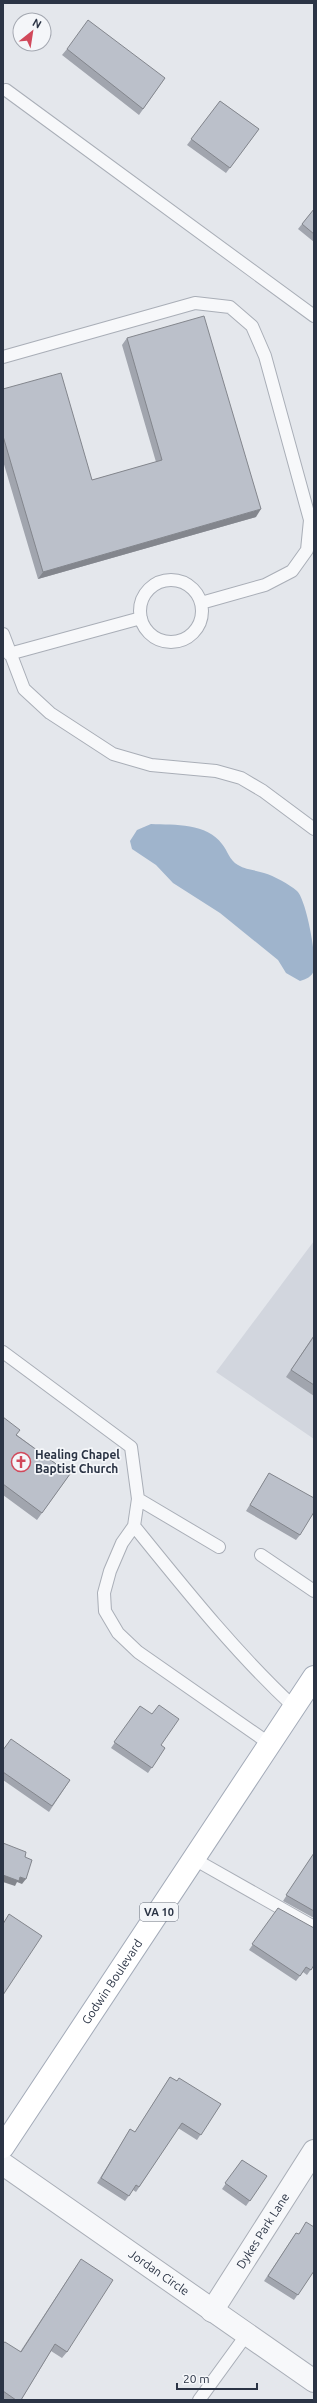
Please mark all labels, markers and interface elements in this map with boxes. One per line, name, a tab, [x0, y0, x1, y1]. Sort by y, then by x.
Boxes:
north arrow	[12, 12, 52, 52]
text: N	[30, 16, 44, 31]
place label: Healing Chapel Baptist Church	[35, 1448, 120, 1475]
church icon: Healing Chapel Baptist Church	[10, 1451, 32, 1473]
road number: VA 10	[140, 1903, 178, 1921]
street label: Godwin Boulevard	[79, 1937, 145, 2026]
street label: Dykes Park Lane	[234, 2190, 292, 2271]
street label: Jordan Circle	[126, 2247, 192, 2298]
scale bar	[177, 2365, 257, 2391]
text: 20 m	[183, 2372, 210, 2385]

